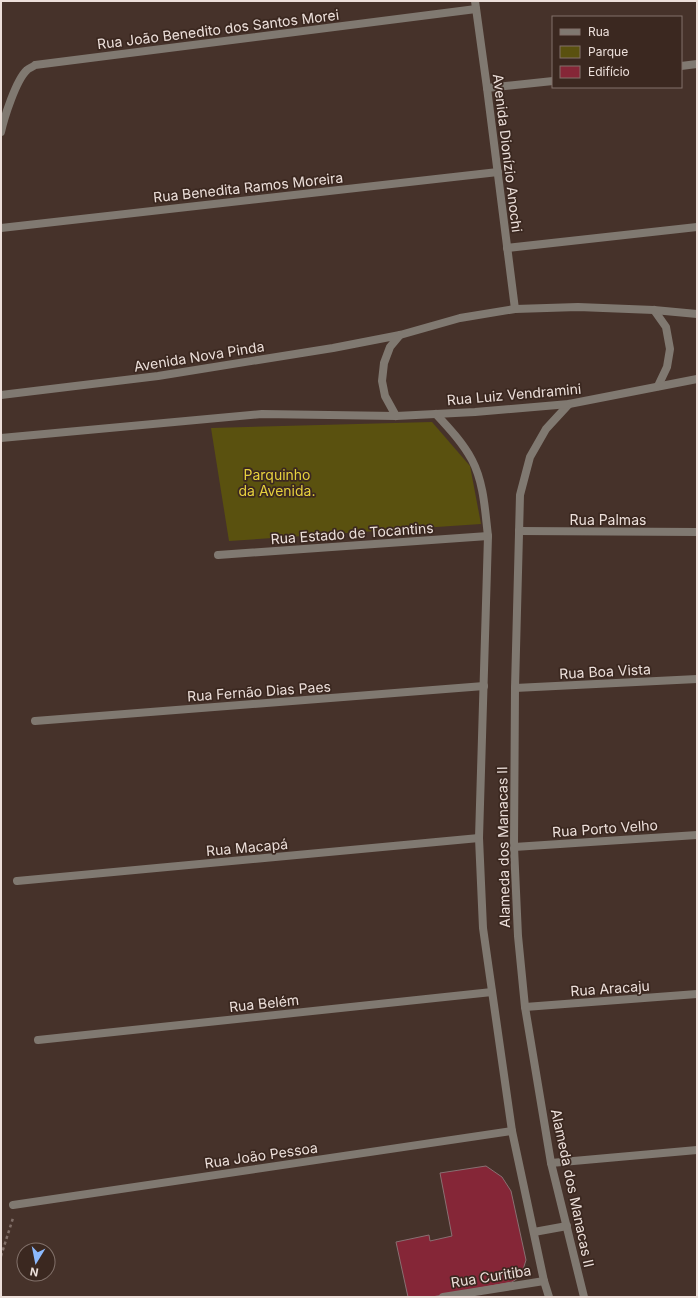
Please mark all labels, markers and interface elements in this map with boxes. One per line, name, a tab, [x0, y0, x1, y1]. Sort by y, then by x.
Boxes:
street label: Rua João Benedito dos Santos Morei	[96, 6, 340, 52]
legend	[552, 16, 682, 88]
text: Rua	[588, 24, 610, 39]
text: Parque	[588, 44, 628, 59]
text: Edifício	[588, 64, 630, 79]
street label: Avenida Dionízio Anochi	[490, 73, 526, 233]
street label: Rua Benedita Ramos Moreira	[152, 169, 344, 205]
street label: Avenida Nova Pinda	[133, 337, 265, 375]
street label: Rua Luiz Vendramini	[446, 380, 582, 408]
park label: Parquinho da Avenida.	[239, 466, 315, 499]
street label: Rua Palmas	[570, 511, 646, 528]
street label: Rua Estado de Tocantins	[270, 519, 434, 547]
street label: Rua Boa Vista	[559, 660, 651, 682]
street label: Rua Fernão Dias Paes	[187, 677, 331, 705]
street label: Alameda dos Manacas II	[493, 766, 513, 928]
street label: Rua Porto Velho	[552, 816, 658, 840]
street label: Rua Macapá	[205, 835, 289, 859]
street label: Rua Aracaju	[570, 977, 650, 999]
street label: Rua Belém	[228, 991, 300, 1015]
street label: Alameda dos Manacas II	[548, 1107, 598, 1269]
street label: Rua João Pessoa	[203, 1139, 319, 1171]
north arrow	[16, 1242, 56, 1282]
street label: Rua Curitiba	[450, 1261, 532, 1291]
text: N	[29, 1264, 40, 1279]

